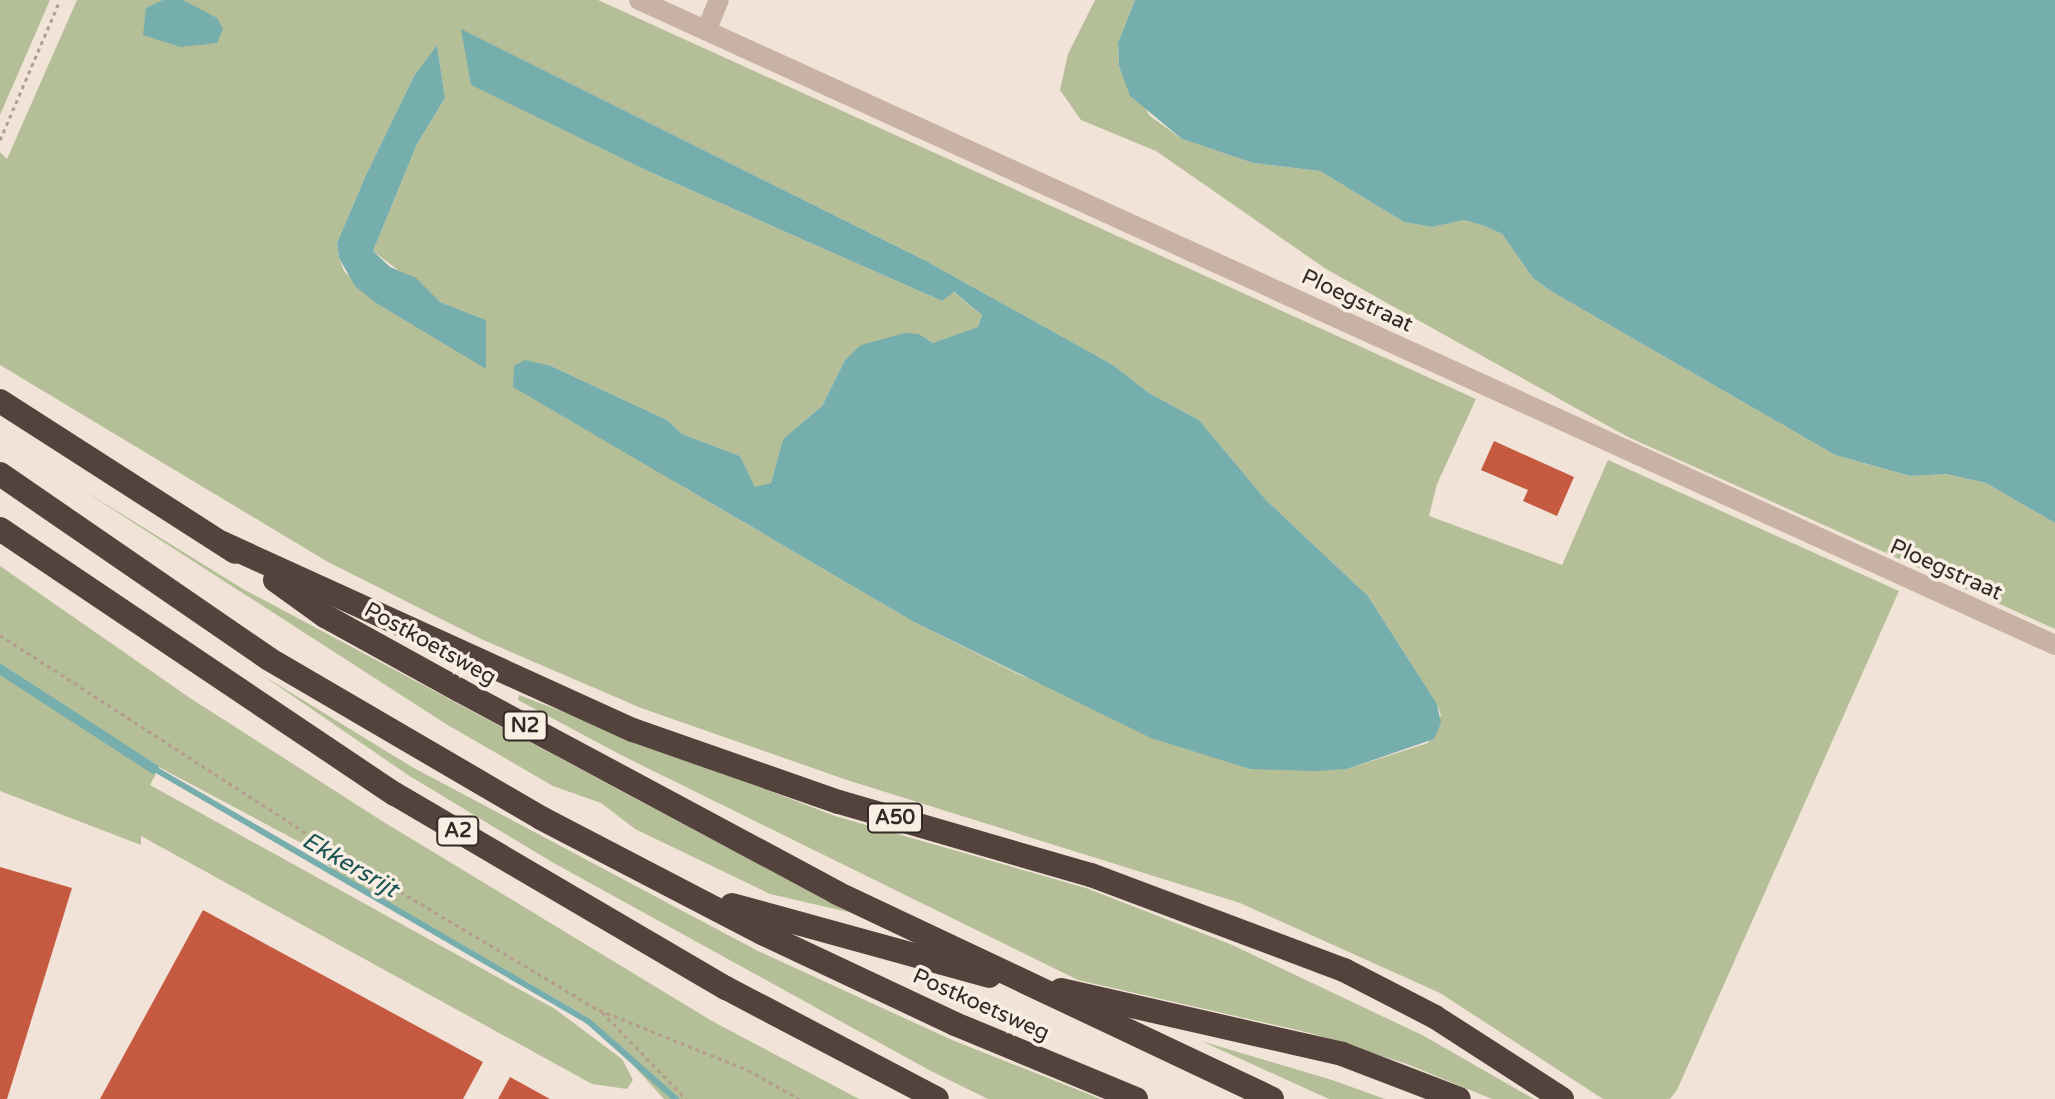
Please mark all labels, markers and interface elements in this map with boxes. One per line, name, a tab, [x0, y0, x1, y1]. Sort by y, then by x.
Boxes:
street label: Ploegstraat	[1297, 264, 1417, 338]
street label: Ploegstraat	[1886, 534, 2006, 606]
street label: Postkoetsweg	[359, 597, 501, 691]
road number: N2	[501, 710, 549, 742]
road number: A50	[865, 802, 925, 834]
road number: A2	[436, 815, 480, 847]
water label: Ekkersrijt	[297, 826, 403, 904]
street label: Postkoetsweg	[909, 963, 1053, 1047]

